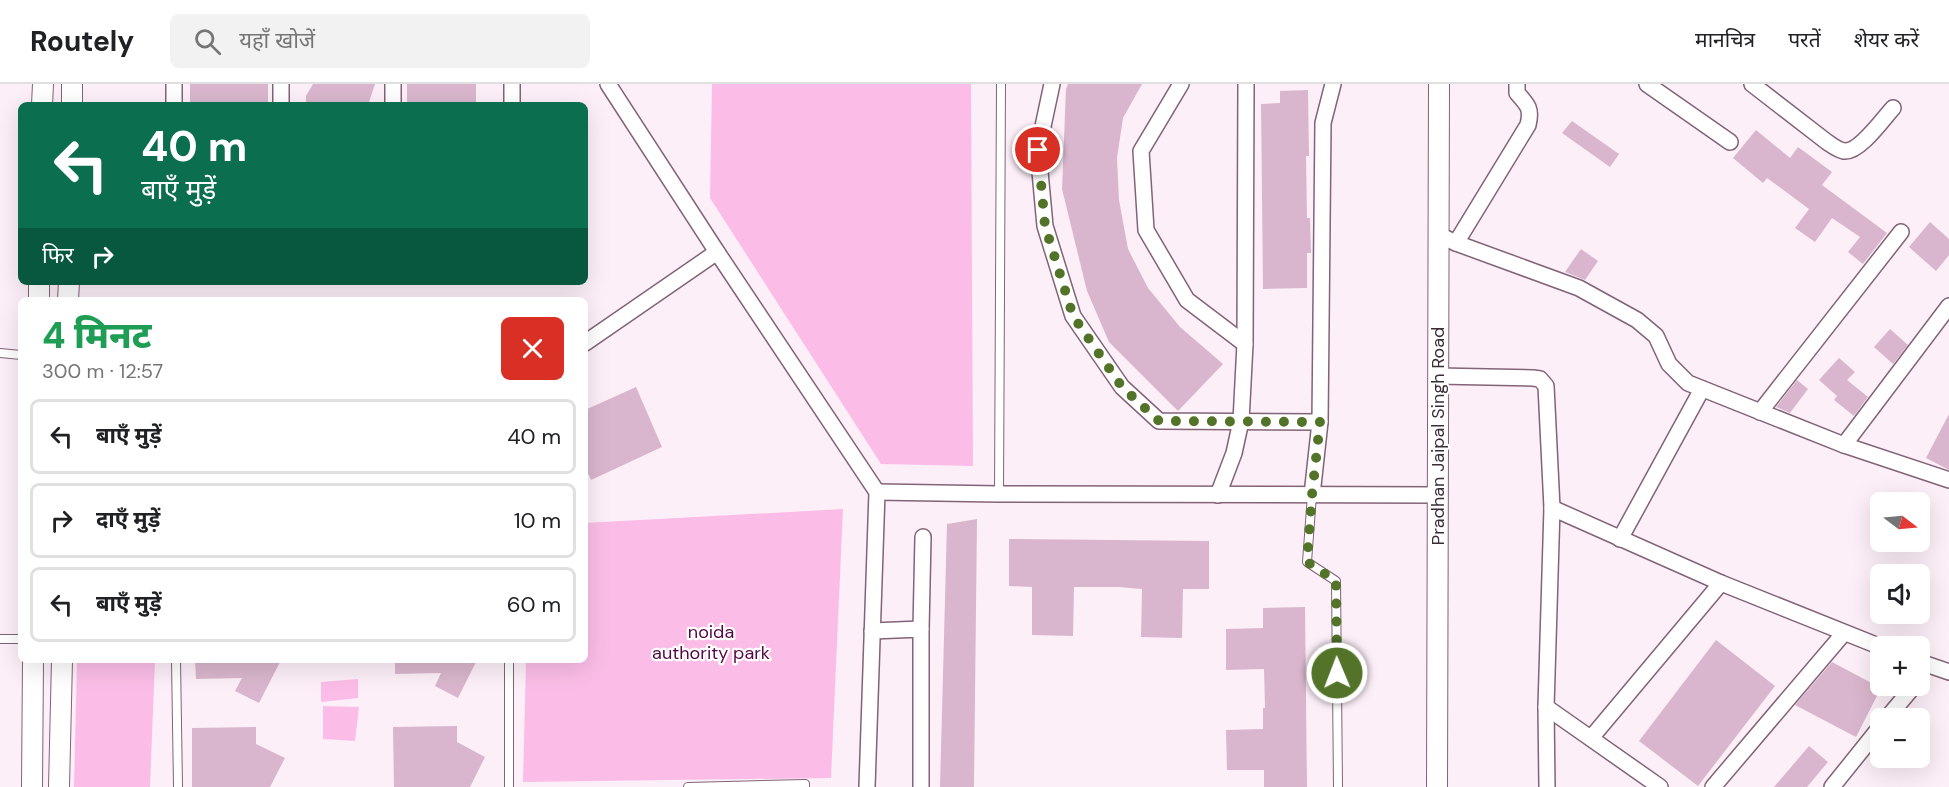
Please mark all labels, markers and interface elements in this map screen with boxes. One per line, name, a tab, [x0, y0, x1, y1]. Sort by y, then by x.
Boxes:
search box	[170, 14, 590, 68]
text: Routely	[30, 23, 134, 60]
icon: search	[191, 25, 224, 58]
text: यहाँ खोजें	[239, 26, 315, 55]
text: मानचित्र	[1695, 26, 1755, 54]
text: परतें	[1788, 26, 1821, 54]
text: शेयर करें	[1854, 26, 1919, 54]
text: 40 m	[141, 119, 247, 174]
pin	[1012, 124, 1063, 175]
icon: left	[42, 126, 120, 204]
icon: arrive	[1021, 133, 1054, 166]
text: बाएँ मुड़ें	[141, 172, 216, 207]
icon: right	[86, 240, 119, 273]
text: फिर	[42, 241, 74, 270]
text: 4 मिनट	[42, 312, 151, 359]
button: close	[501, 317, 564, 380]
street label: Pradhan Jaipal Singh Road	[1426, 327, 1450, 545]
text: 300 m · 12:57	[42, 358, 163, 384]
icon: left	[45, 420, 78, 453]
text: बाएँ मुड़ें	[96, 421, 162, 450]
text: 40 m	[507, 422, 561, 451]
north arrow	[1870, 492, 1930, 552]
map controls	[1870, 492, 1930, 768]
icon: right	[45, 504, 78, 537]
text: दाएँ मुड़ें	[96, 505, 160, 534]
text: 10 m	[514, 506, 561, 535]
button: sound	[1870, 564, 1930, 624]
icon: left	[45, 588, 78, 621]
text: बाएँ मुड़ें	[96, 589, 162, 618]
text: 60 m	[507, 590, 561, 619]
park label: noida authority park	[652, 620, 770, 665]
button: +	[1870, 636, 1930, 696]
position arrow	[1305, 641, 1369, 705]
button: −	[1870, 708, 1930, 768]

